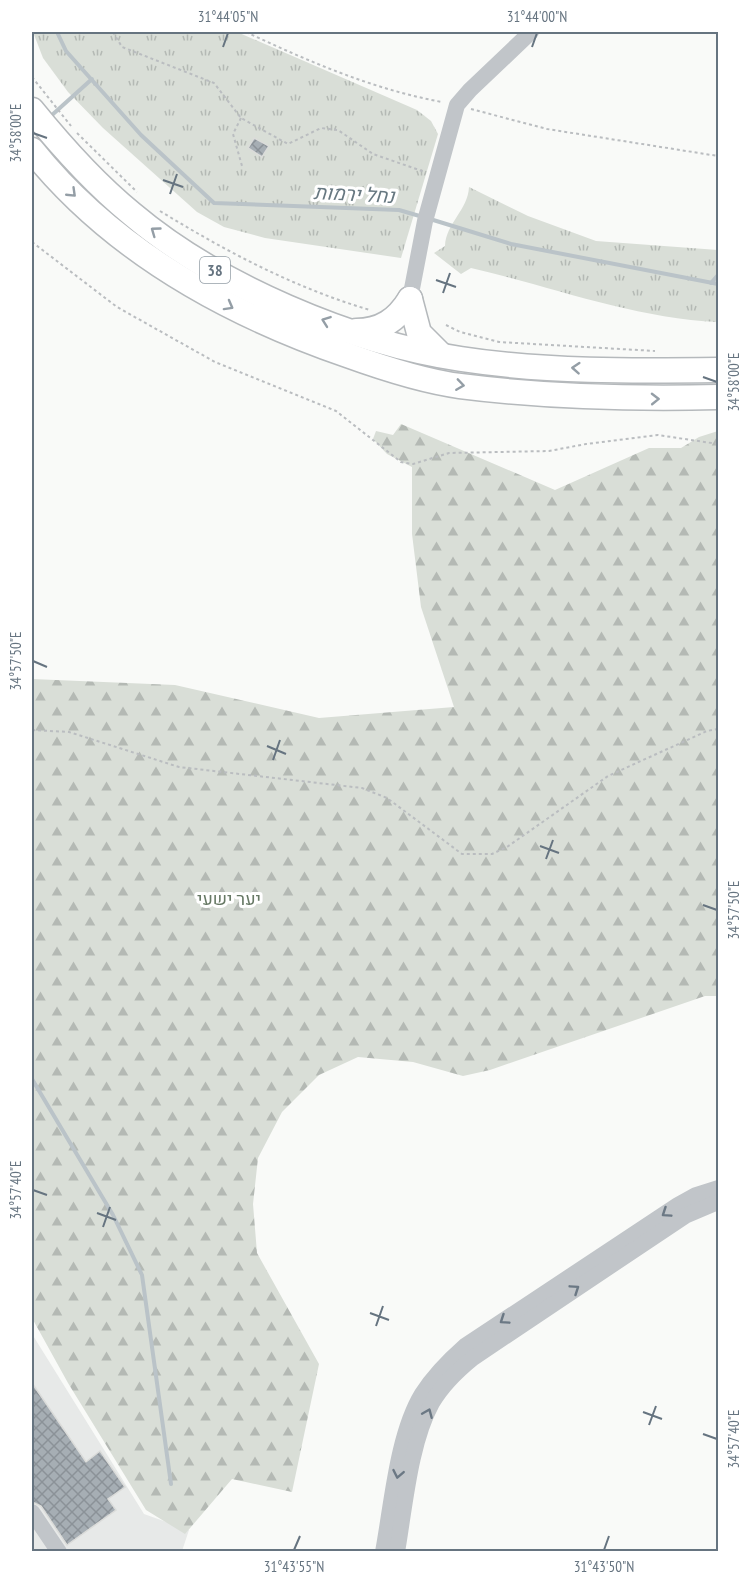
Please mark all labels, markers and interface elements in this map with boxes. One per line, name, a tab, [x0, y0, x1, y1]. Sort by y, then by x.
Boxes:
text: 31°44'05"N	[198, 7, 258, 26]
text: 31°44'00"N	[507, 7, 567, 26]
text: 34°58'00"E	[6, 103, 25, 163]
water label: נחל ירמות	[313, 179, 397, 209]
one-way arrow	[64, 185, 75, 196]
one-way arrow	[150, 227, 161, 238]
road number: 38	[200, 257, 230, 283]
one-way arrow	[223, 299, 233, 310]
one-way arrow	[322, 316, 332, 329]
text: 34°58'00"E	[724, 352, 743, 412]
one-way arrow	[572, 362, 581, 375]
one-way arrow	[456, 379, 465, 391]
one-way arrow	[650, 393, 659, 405]
text: 34°57'50"E	[6, 631, 25, 691]
text: 34°57'50"E	[724, 880, 743, 940]
park label: יער ישעי	[197, 887, 261, 910]
text: 34°57'40"E	[6, 1160, 25, 1220]
one-way arrow	[662, 1205, 672, 1217]
one-way arrow	[569, 1285, 579, 1297]
one-way arrow	[499, 1313, 510, 1324]
one-way arrow	[421, 1408, 433, 1419]
text: 34°57'40"E	[724, 1409, 743, 1469]
one-way arrow	[392, 1469, 405, 1479]
text: 31°43'55"N	[264, 1557, 324, 1576]
text: 31°43'50"N	[574, 1557, 634, 1576]

